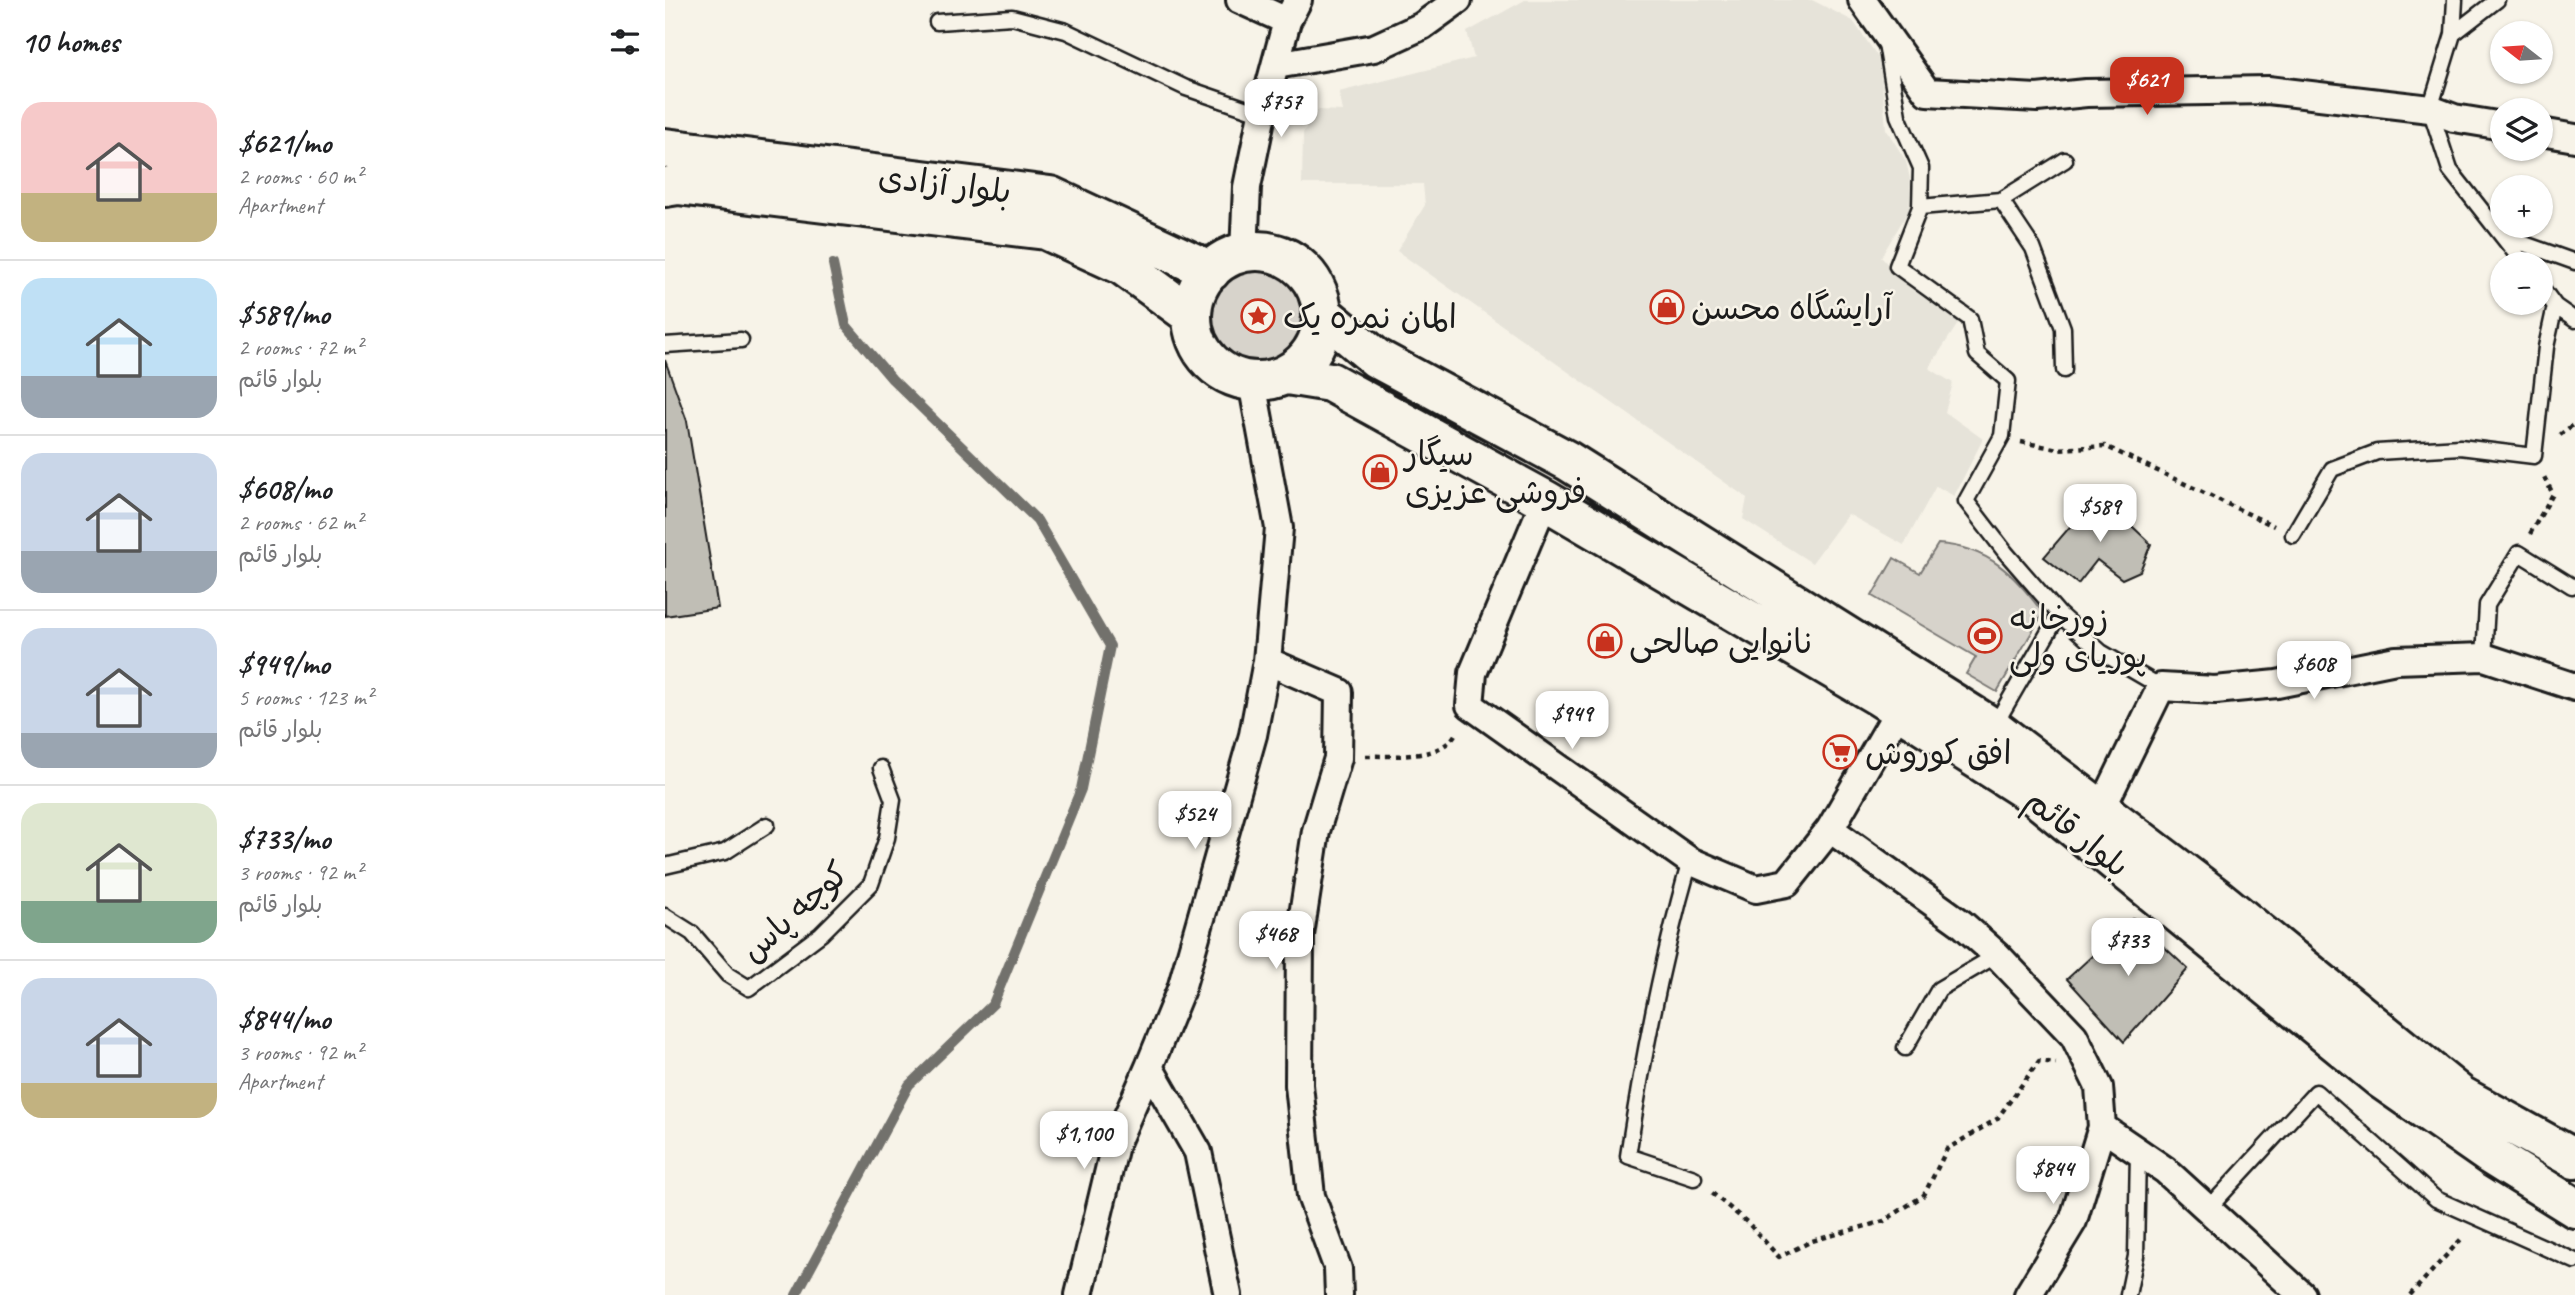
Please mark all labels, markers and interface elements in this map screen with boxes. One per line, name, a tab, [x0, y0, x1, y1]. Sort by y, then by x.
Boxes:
north arrow	[2490, 21, 2553, 84]
map controls	[2490, 21, 2553, 315]
text: 10 homes	[21, 23, 119, 61]
icon: filters	[606, 23, 644, 61]
pin: $621	[2106, 58, 2188, 117]
text: $621	[2126, 65, 2168, 94]
pin: $757	[1240, 80, 1322, 139]
text: $757	[1261, 87, 1301, 116]
button: layers	[2490, 98, 2553, 161]
text: $621/mo	[238, 124, 331, 162]
icon: home	[77, 130, 161, 214]
street label: بلوار آزادی	[876, 155, 1014, 213]
text: 2 rooms · 60 m²	[238, 162, 362, 191]
button: +	[2490, 175, 2553, 238]
text: Apartment	[238, 191, 323, 220]
button: −	[2490, 252, 2553, 315]
place label: آرایشگاه محسن	[1691, 287, 1894, 329]
shop icon: آرایشگاه محسن	[1648, 288, 1686, 326]
text: $589/mo	[238, 295, 330, 333]
place label: المان نمره یک	[1283, 296, 1457, 338]
place icon: المان نمره یک	[1239, 297, 1277, 335]
icon: home	[77, 306, 161, 390]
text: 2 rooms · 72 m²	[238, 333, 362, 362]
text: بلوار قائم	[238, 365, 322, 394]
place label: سیگار فروشی عزیزی	[1402, 433, 1586, 513]
shop icon: سیگار فروشی عزیزی	[1361, 453, 1399, 491]
text: $608/mo	[238, 470, 331, 508]
icon: home	[77, 481, 161, 565]
pin: $589	[2059, 484, 2141, 544]
text: $589	[2080, 492, 2120, 521]
text: 2 rooms · 62 m²	[238, 508, 362, 537]
text: بلوار قائم	[238, 540, 322, 569]
place label: زورخانه پوریای ولی	[2009, 597, 2147, 677]
sports icon: زورخانه پوریای ولی	[1966, 617, 2004, 655]
place label: نانوایی صالحی	[1629, 621, 1814, 663]
shop icon: نانوایی صالحی	[1586, 622, 1624, 660]
pin: $608	[2273, 642, 2355, 701]
text: $949/mo	[238, 645, 330, 683]
text: $608	[2293, 649, 2335, 678]
icon: home	[77, 656, 161, 740]
text: 5 rooms · 123 m²	[238, 683, 373, 712]
pin: $949	[1531, 692, 1613, 751]
text: $949	[1552, 699, 1592, 728]
text: بلوار قائم	[238, 715, 322, 744]
place label: افق کوروش	[1865, 732, 2012, 774]
supermarket icon: افق کوروش	[1821, 733, 1859, 771]
street label: بلوار قائم	[2014, 779, 2138, 890]
pin: $524	[1154, 792, 1236, 851]
text: $524	[1174, 799, 1216, 828]
text: $733/mo	[238, 820, 330, 858]
icon: home	[77, 831, 161, 915]
street label: کوچه پاس	[732, 852, 857, 971]
text: 3 rooms · 92 m²	[238, 858, 362, 887]
text: بلوار قائم	[238, 890, 322, 919]
pin: $468	[1235, 912, 1317, 971]
pin: $733	[2087, 918, 2169, 978]
text: $468	[1255, 919, 1297, 948]
text: $733	[2107, 926, 2149, 955]
text: $844/mo	[238, 1000, 330, 1038]
icon: home	[77, 1006, 161, 1090]
text: 3 rooms · 92 m²	[238, 1038, 362, 1067]
text: Apartment	[238, 1067, 323, 1096]
pin: $1,100	[1027, 1112, 1141, 1171]
text: $1,100	[1056, 1119, 1112, 1148]
pin: $844	[2012, 1146, 2094, 1206]
text: $844	[2032, 1154, 2074, 1183]

